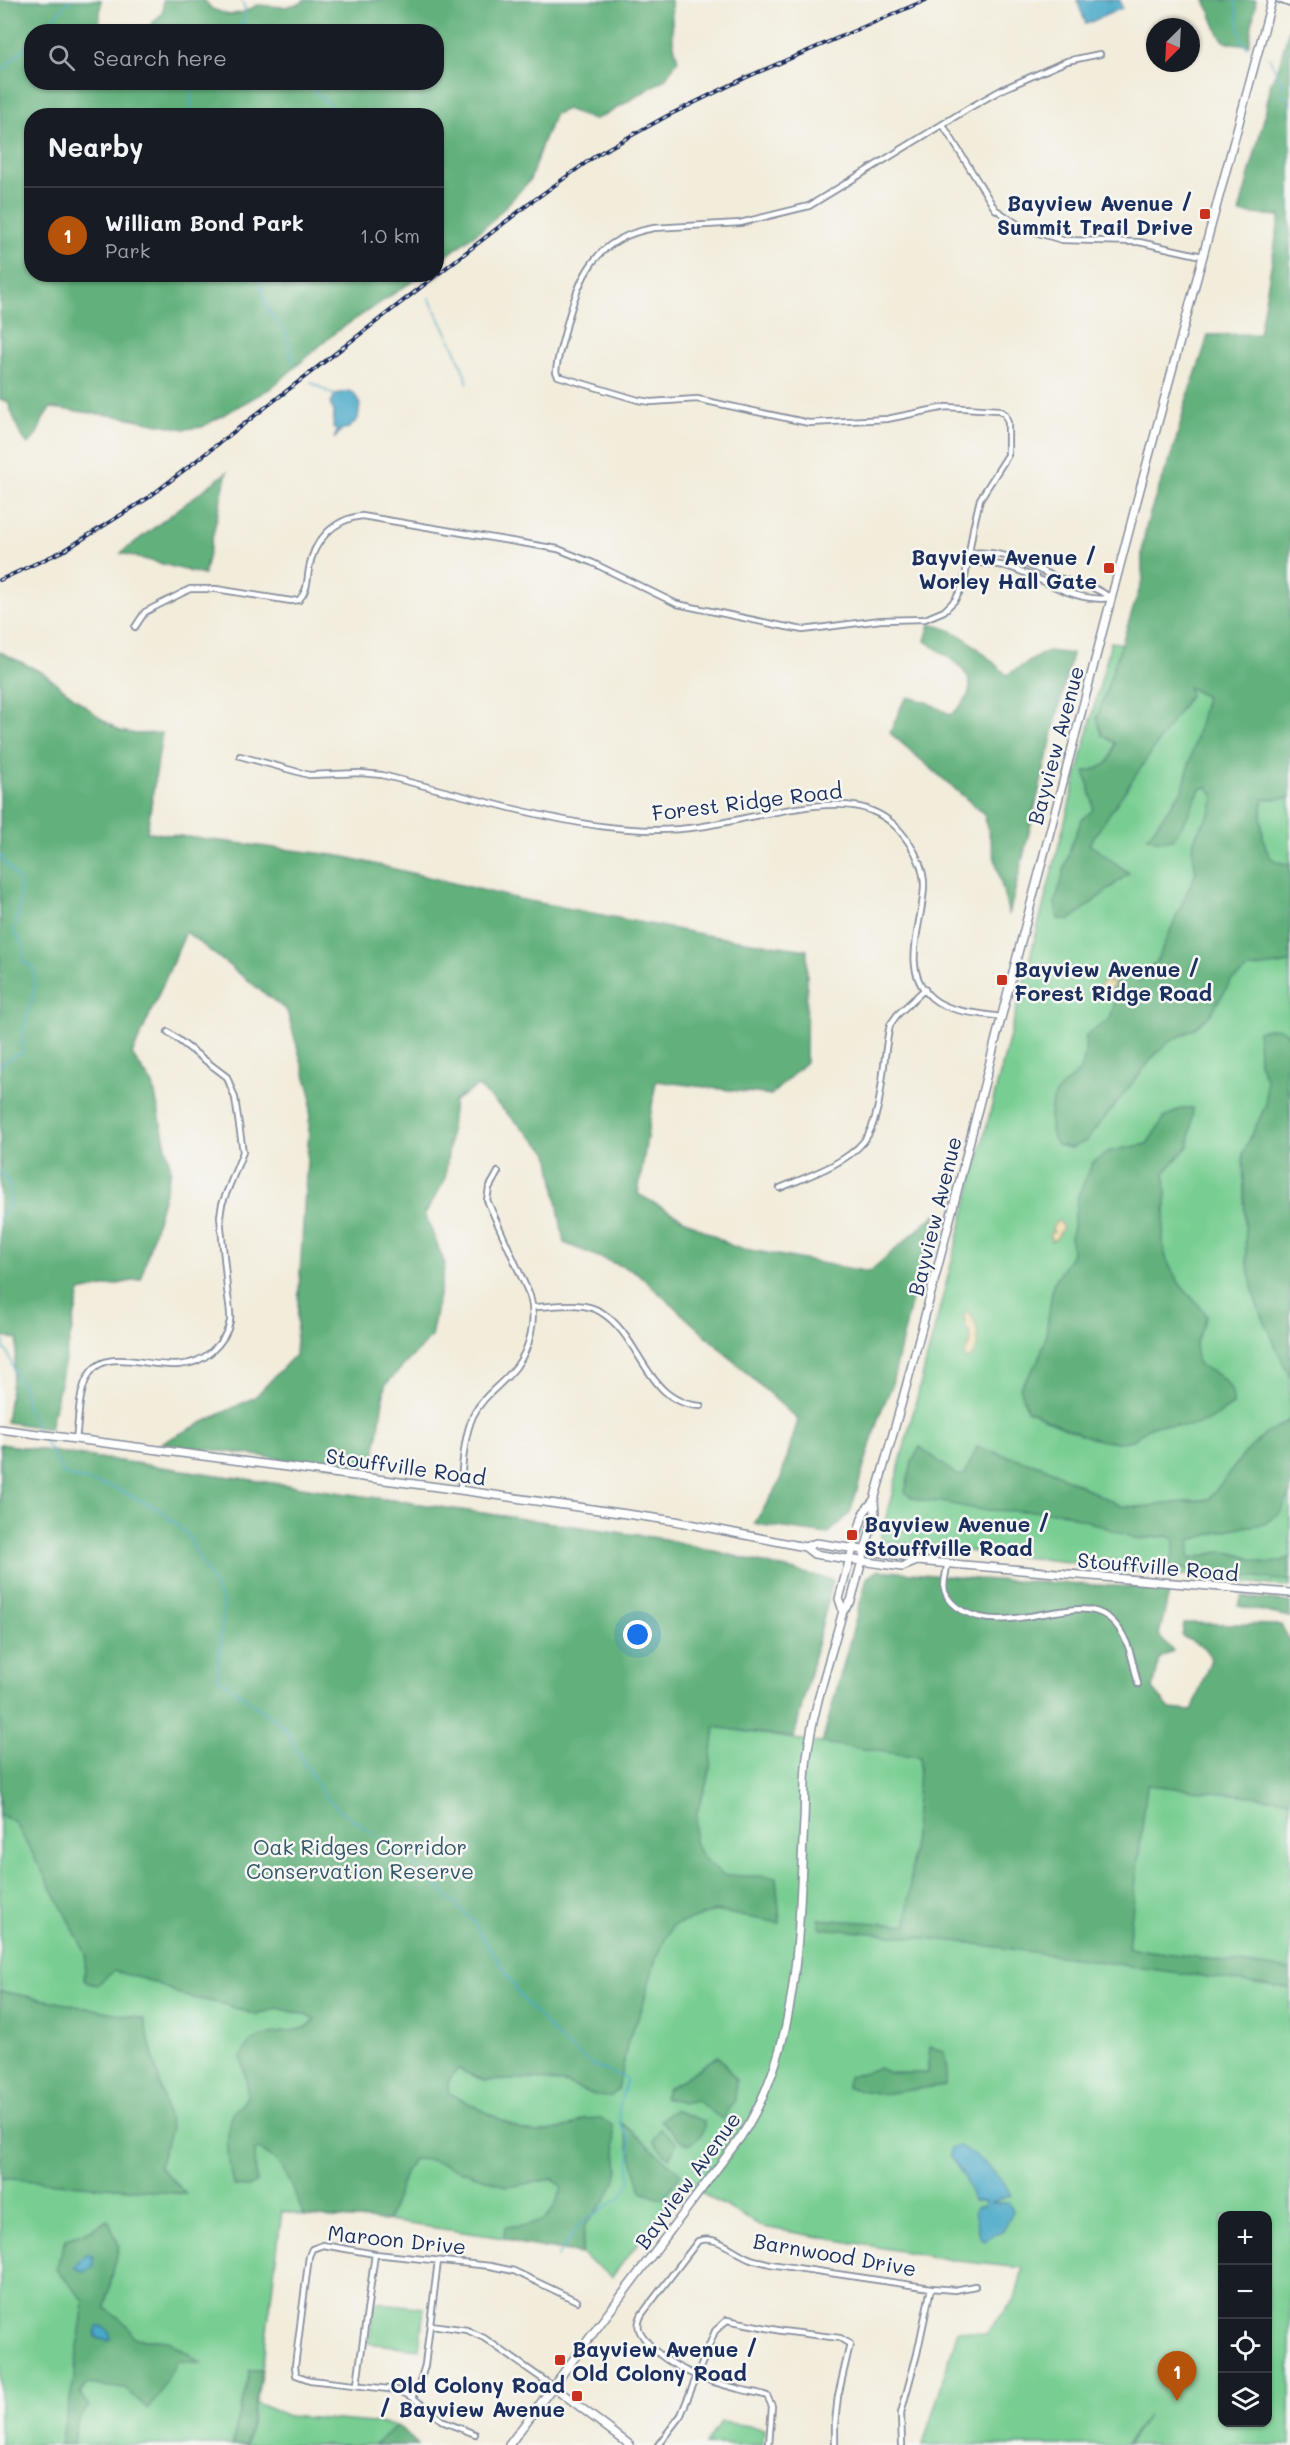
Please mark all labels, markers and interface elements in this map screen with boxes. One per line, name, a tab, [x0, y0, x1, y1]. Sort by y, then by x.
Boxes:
north arrow	[1146, 18, 1200, 72]
search box	[24, 24, 444, 90]
icon: search	[45, 41, 78, 74]
text: Search here	[93, 43, 227, 72]
text: Nearby	[48, 130, 143, 164]
place label: Bayview Avenue / Summit Trail Drive	[997, 189, 1193, 240]
marker: Bayview Avenue / Summit Trail Drive	[1198, 207, 1212, 221]
text: William Bond Park	[105, 208, 304, 237]
text: 1	[63, 222, 72, 248]
text: 1.0 km	[360, 222, 420, 248]
text: Park	[105, 237, 150, 263]
place label: Bayview Avenue / Worley Hall Gate	[911, 543, 1097, 595]
marker: Bayview Avenue / Worley Hall Gate	[1102, 561, 1116, 575]
street label: Bayview Avenue	[1021, 663, 1089, 827]
street label: Forest Ridge Road	[650, 776, 844, 826]
place label: Bayview Avenue / Forest Ridge Road	[1014, 955, 1212, 1006]
marker: Bayview Avenue / Forest Ridge Road	[995, 973, 1009, 987]
street label: Bayview Avenue	[901, 1134, 967, 1298]
street label: Stouffville Road	[324, 1441, 488, 1491]
place label: Bayview Avenue / Stouffville Road	[864, 1510, 1050, 1561]
marker: Bayview Avenue / Stouffville Road	[845, 1528, 859, 1542]
street label: Stouffville Road	[1076, 1546, 1240, 1586]
your location	[623, 1620, 652, 1649]
park label: Oak Ridges Corridor Conservation Reserve	[246, 1833, 474, 1884]
street label: Bayview Avenue	[628, 2106, 746, 2254]
map controls	[1218, 2211, 1272, 2427]
button: +	[1218, 2211, 1272, 2265]
street label: Maroon Drive	[326, 2218, 468, 2260]
street label: Barnwood Drive	[751, 2226, 919, 2282]
button: −	[1218, 2265, 1272, 2319]
button: locate	[1218, 2319, 1272, 2373]
place label: Bayview Avenue / Old Colony Road	[572, 2335, 758, 2387]
pin: 1	[1158, 2352, 1196, 2401]
marker: Bayview Avenue / Old Colony Road	[553, 2353, 567, 2367]
place label: Old Colony Road / Bayview Avenue	[379, 2371, 565, 2423]
button: layers	[1218, 2373, 1272, 2427]
marker: Old Colony Road / Bayview Avenue	[570, 2389, 584, 2403]

